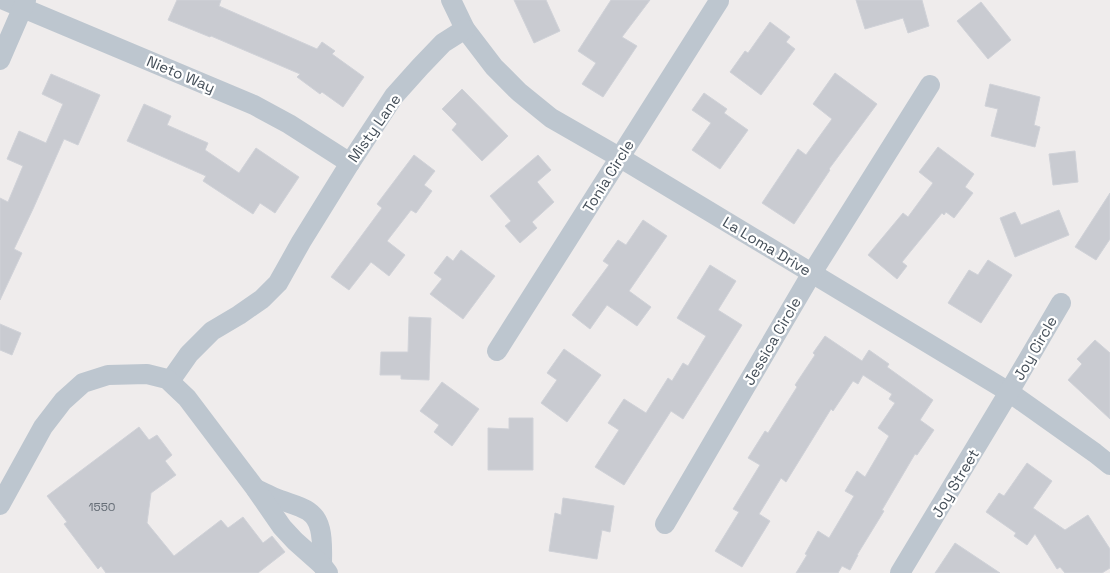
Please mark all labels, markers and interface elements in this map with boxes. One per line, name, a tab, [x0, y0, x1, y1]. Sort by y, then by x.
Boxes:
street label: Nieto Way	[144, 51, 218, 97]
street label: Misty Lane	[343, 90, 405, 166]
street label: Tonia Circle	[578, 136, 638, 216]
street label: La Loma Drive	[720, 212, 815, 280]
street label: Jessica Circle	[739, 293, 805, 388]
street label: Joy Circle	[1009, 312, 1061, 384]
street label: Joy Street	[927, 445, 983, 521]
house number: 1550	[88, 499, 116, 515]

